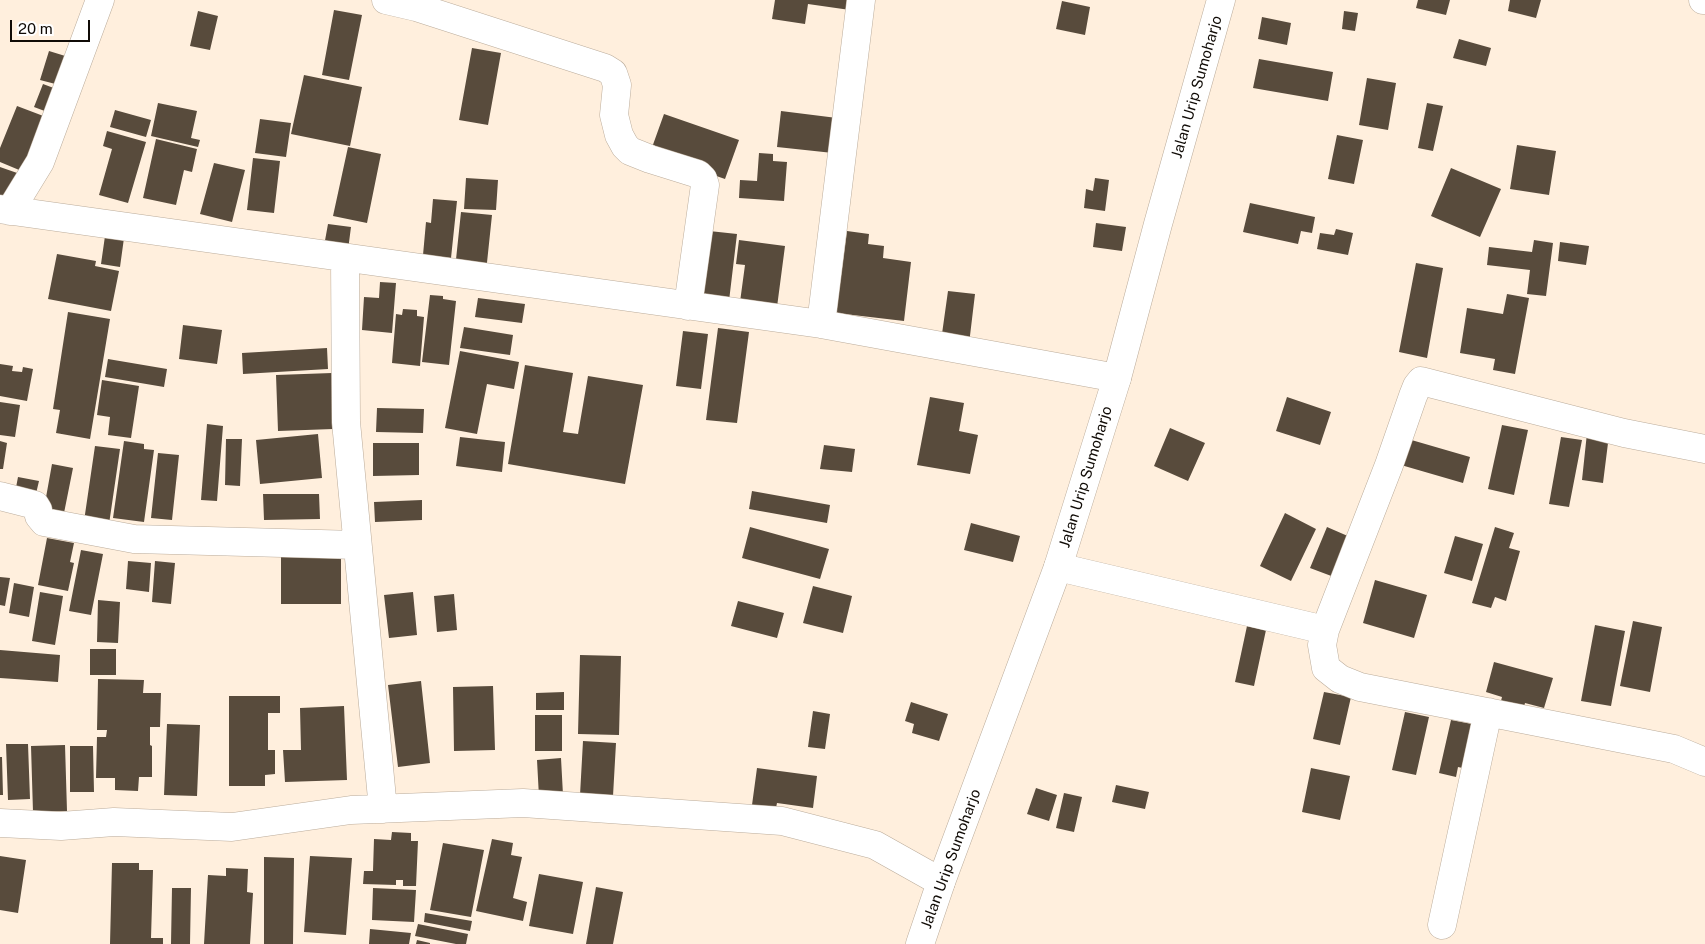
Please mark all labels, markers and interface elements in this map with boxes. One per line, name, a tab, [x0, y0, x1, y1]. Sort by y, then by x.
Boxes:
scale bar	[12, 10, 92, 42]
street label: Jalan Urip Sumoharjo	[1168, 14, 1226, 160]
text: 20 m	[18, 20, 53, 37]
street label: Jalan Urip Sumoharjo	[1056, 404, 1116, 550]
street label: Jalan Urip Sumoharjo	[917, 787, 985, 931]

